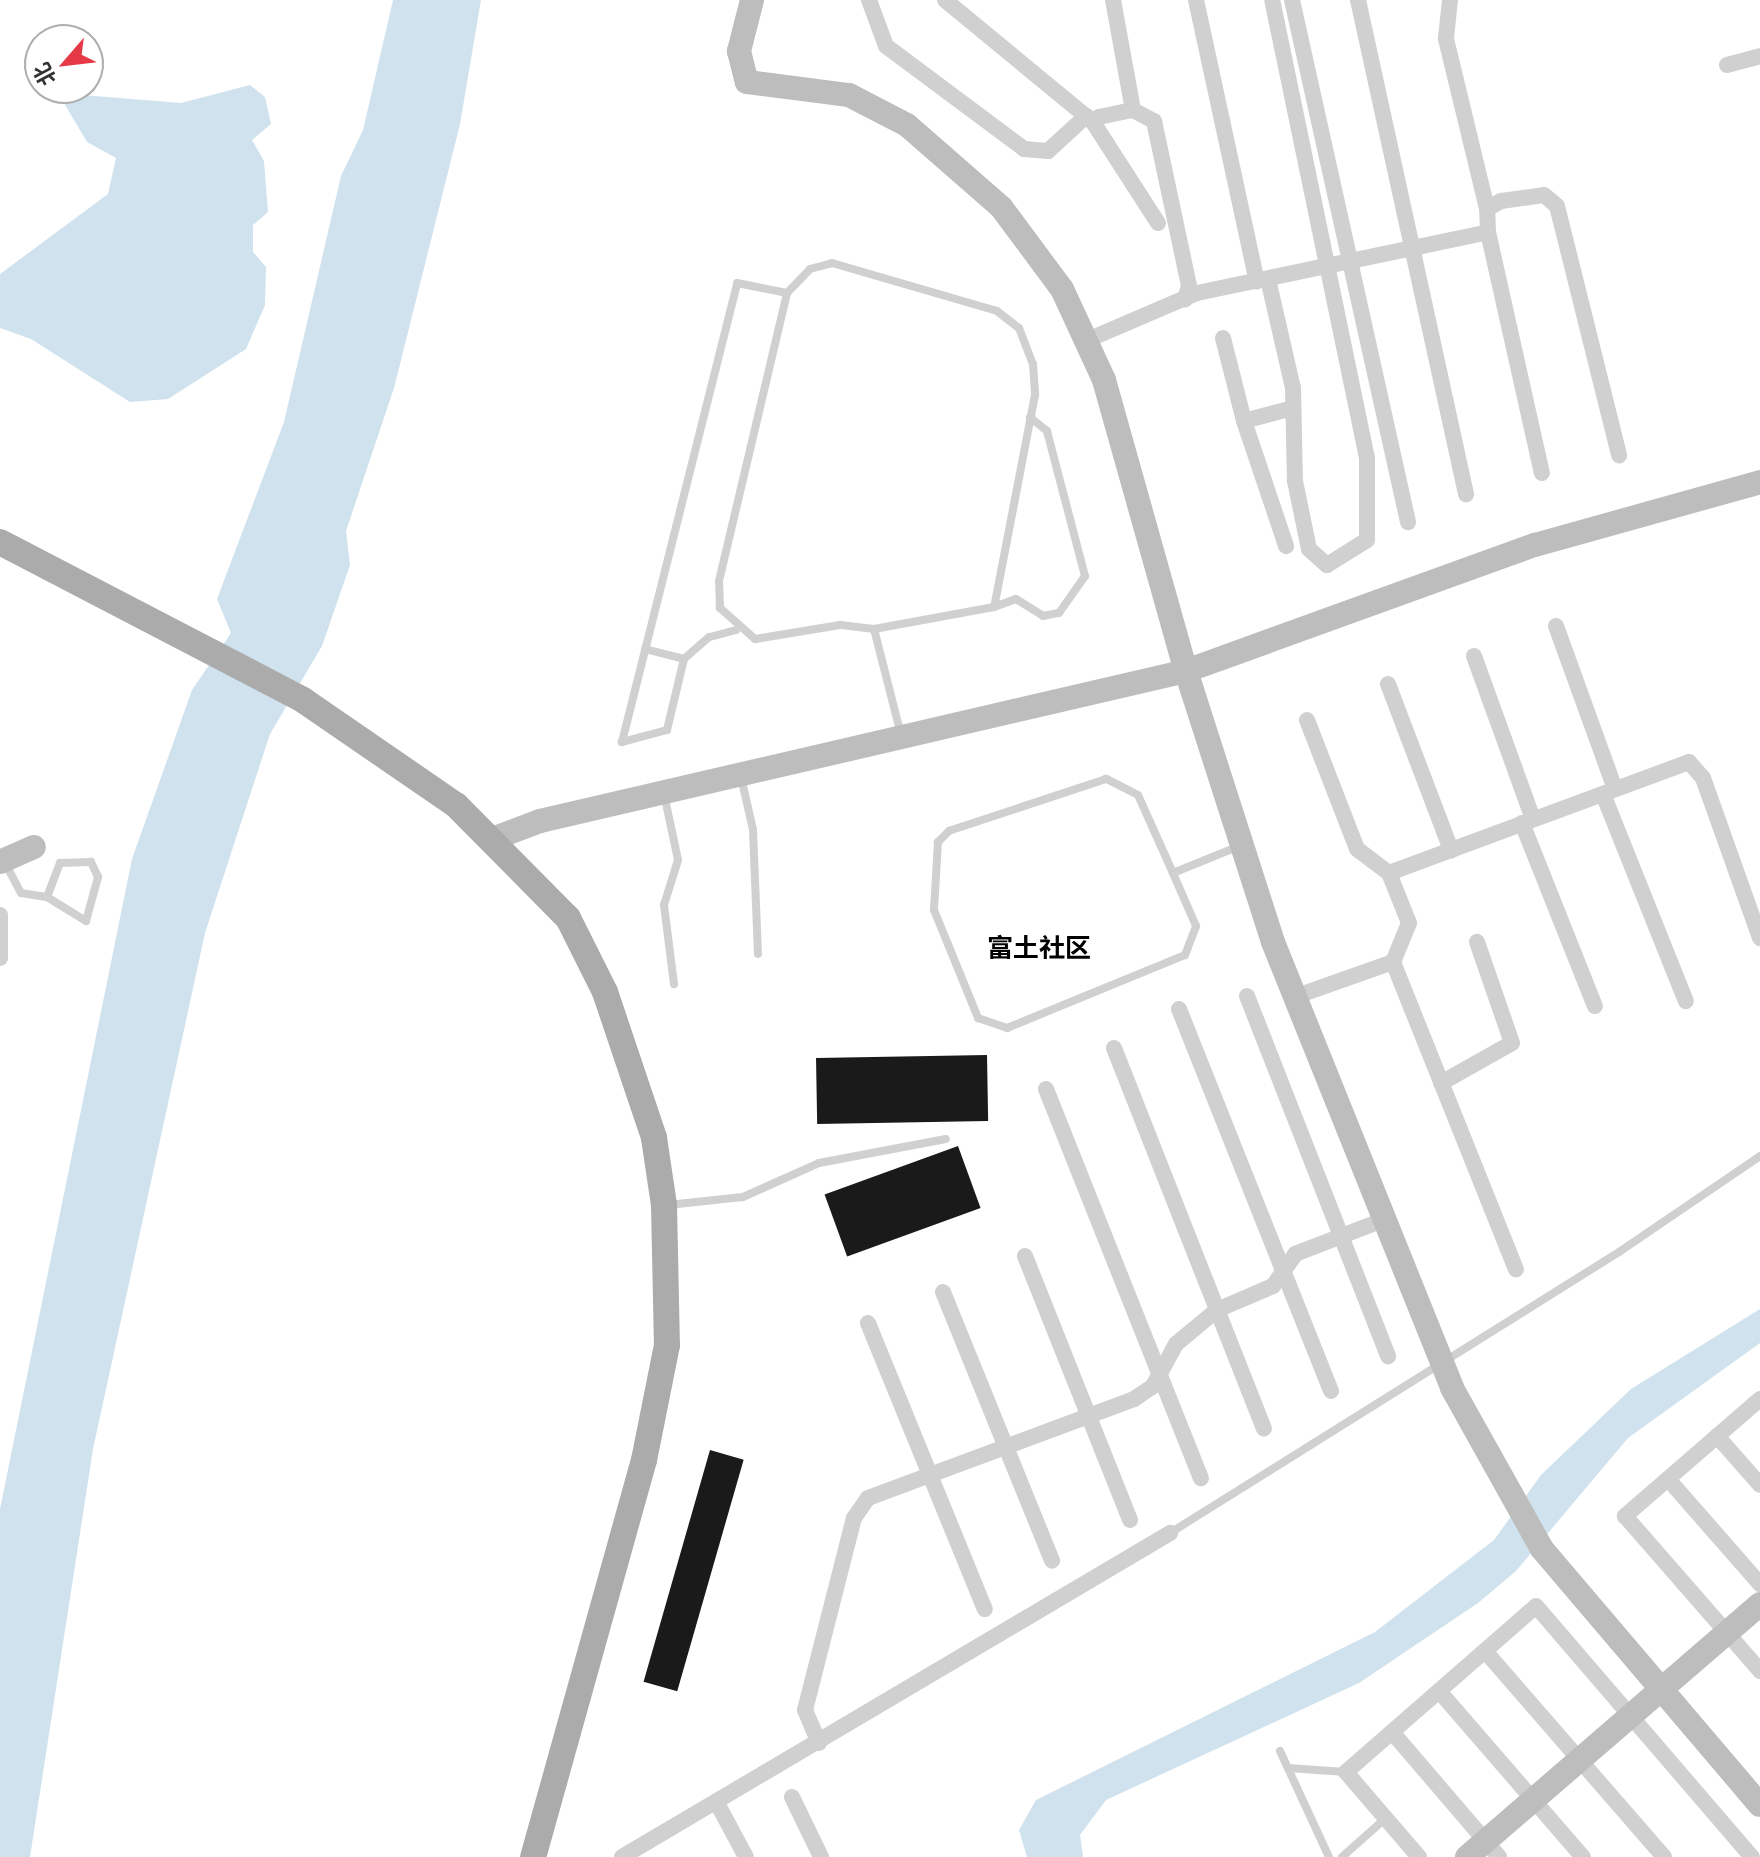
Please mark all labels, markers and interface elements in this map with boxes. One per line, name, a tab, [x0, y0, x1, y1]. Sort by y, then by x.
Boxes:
north arrow	[24, 24, 104, 104]
text: 北	[24, 57, 65, 92]
district label: 富土社区	[987, 932, 1091, 964]

